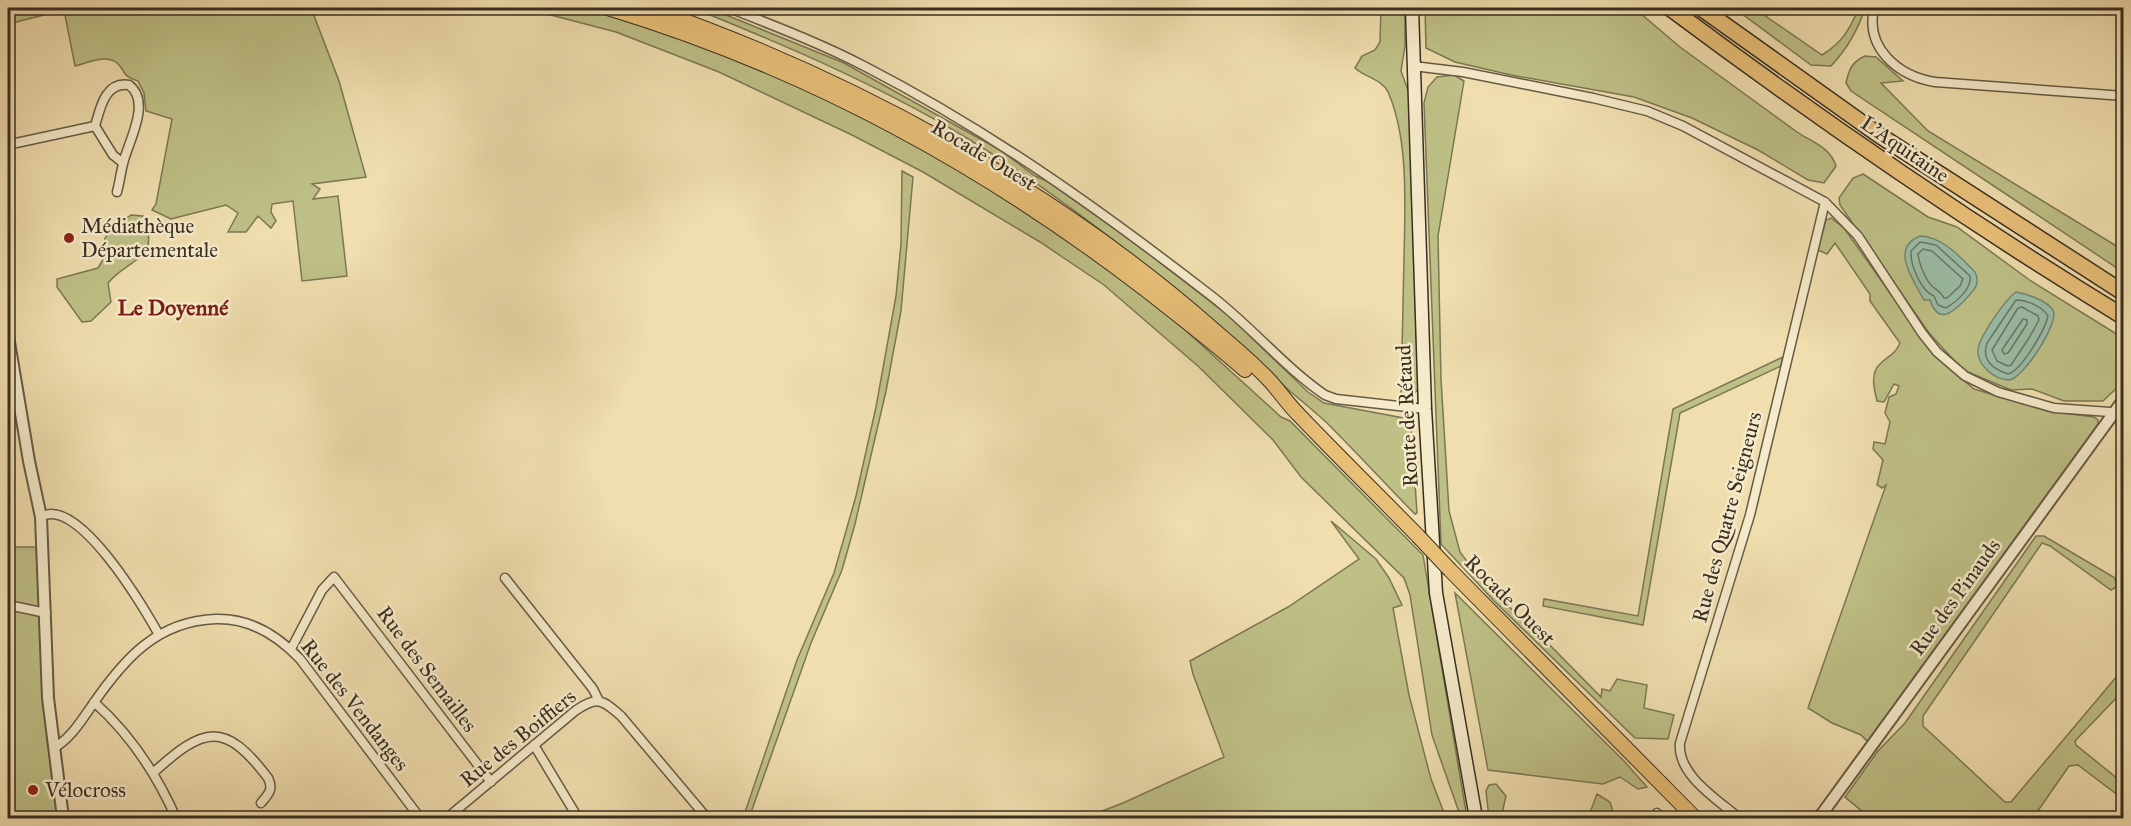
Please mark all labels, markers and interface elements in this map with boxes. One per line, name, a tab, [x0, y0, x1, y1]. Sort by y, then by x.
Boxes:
street label: L'Aquitaine	[1856, 110, 1954, 188]
street label: Rocade Ouest	[927, 113, 1042, 197]
place label: Médiathèque Départementale	[81, 213, 218, 263]
marker: Médiathèque Départementale	[62, 231, 76, 245]
district label: Le Doyenné	[118, 294, 229, 321]
street label: Route de Rétaud	[1390, 344, 1424, 488]
street label: Rue des Quatre Seigneurs	[1686, 409, 1768, 625]
street label: Rue des Pinauds	[1904, 534, 2006, 660]
street label: Rocade Ouest	[1459, 549, 1561, 651]
street label: Rue des Semailles	[371, 601, 483, 737]
street label: Rue des Vendanges	[295, 634, 415, 776]
street label: Rue des Boiffiers	[455, 683, 581, 793]
place label: Vélocross	[44, 777, 126, 803]
marker: Vélocross	[26, 783, 40, 797]

